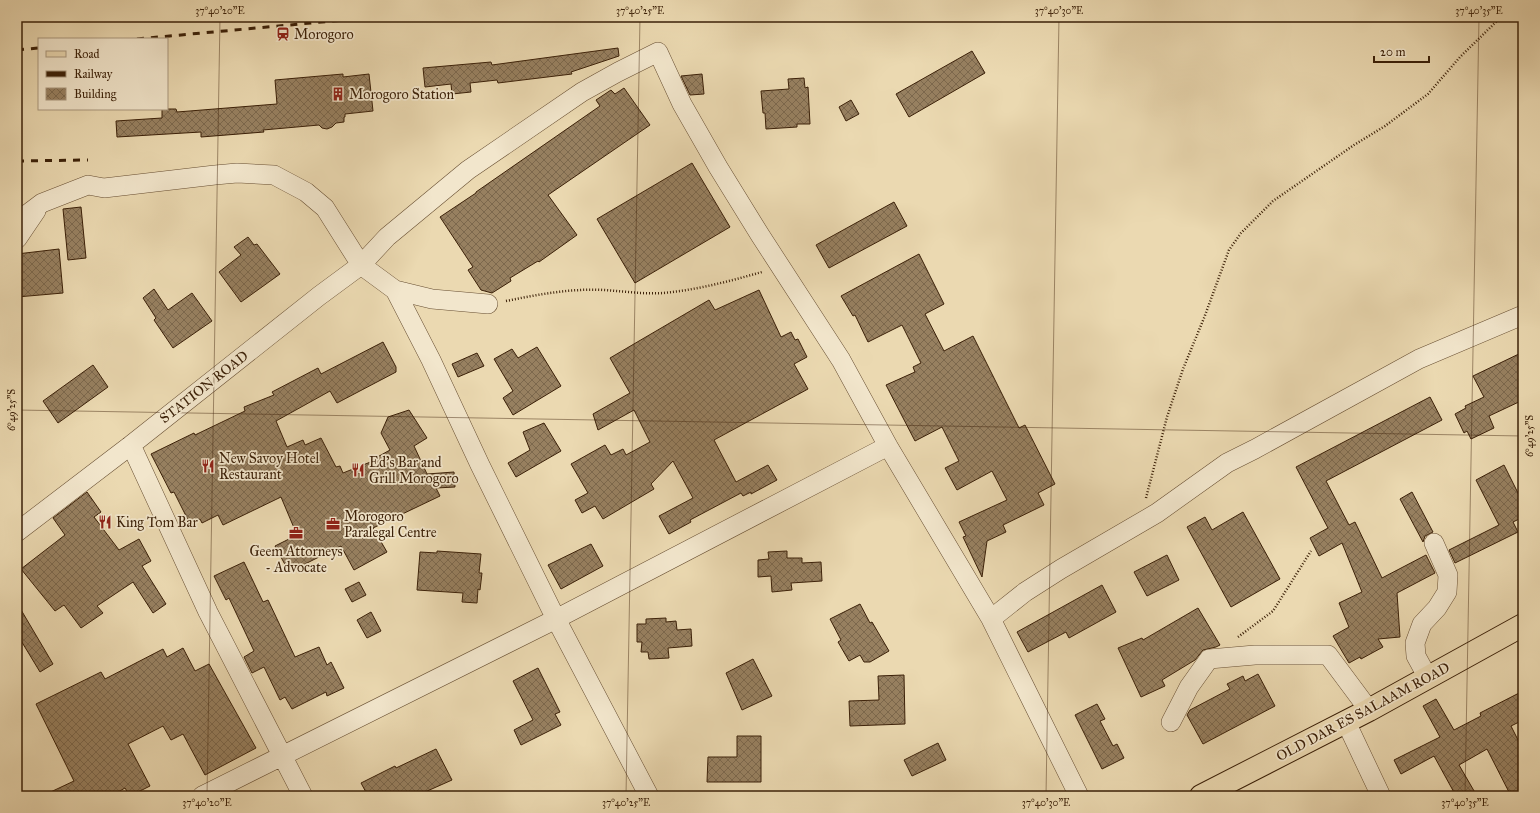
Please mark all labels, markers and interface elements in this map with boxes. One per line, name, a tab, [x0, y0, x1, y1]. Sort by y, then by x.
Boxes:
text: 37°40'20"E	[195, 5, 245, 17]
text: 37°40'25"E	[616, 5, 664, 17]
text: 37°40'30"E	[1035, 5, 1083, 17]
text: 37°40'35"E	[1455, 5, 1503, 17]
station icon: Morogoro	[275, 26, 291, 42]
place label: Morogoro	[294, 26, 354, 43]
legend	[38, 38, 168, 110]
scale bar	[1374, 38, 1429, 64]
text: 20 m	[1380, 45, 1406, 59]
text: Road	[74, 47, 100, 61]
text: Railway	[74, 67, 113, 81]
building icon: Morogoro Station	[330, 86, 346, 102]
place label: Morogoro Station	[349, 86, 455, 103]
text: Building	[74, 87, 117, 102]
street label: STATION ROAD	[156, 347, 252, 427]
text: 6°49'25"S	[6, 389, 18, 431]
text: 6°49'25"S	[1524, 415, 1536, 457]
place label: New Savoy Hotel Restaurant	[219, 450, 320, 483]
place label: Ed's Bar and Grill Morogoro	[369, 454, 459, 487]
restaurant icon: New Savoy Hotel Restaurant	[200, 458, 216, 474]
restaurant icon: Ed's Bar and Grill Morogoro	[350, 462, 366, 478]
place label: Morogoro Paralegal Centre	[344, 508, 437, 541]
restaurant icon: King Tom Bar	[97, 514, 113, 530]
place label: King Tom Bar	[116, 514, 198, 531]
office icon: Morogoro Paralegal Centre	[325, 516, 341, 532]
office icon: Geem Attorneys - Advocate	[288, 525, 304, 541]
place label: Geem Attorneys - Advocate	[249, 543, 343, 576]
street label: OLD DAR ES SALAAM ROAD	[1273, 659, 1453, 765]
text: 37°40'20"E	[182, 797, 232, 809]
text: 37°40'25"E	[602, 797, 650, 809]
text: 37°40'30"E	[1022, 797, 1070, 809]
text: 37°40'35"E	[1441, 797, 1489, 809]

